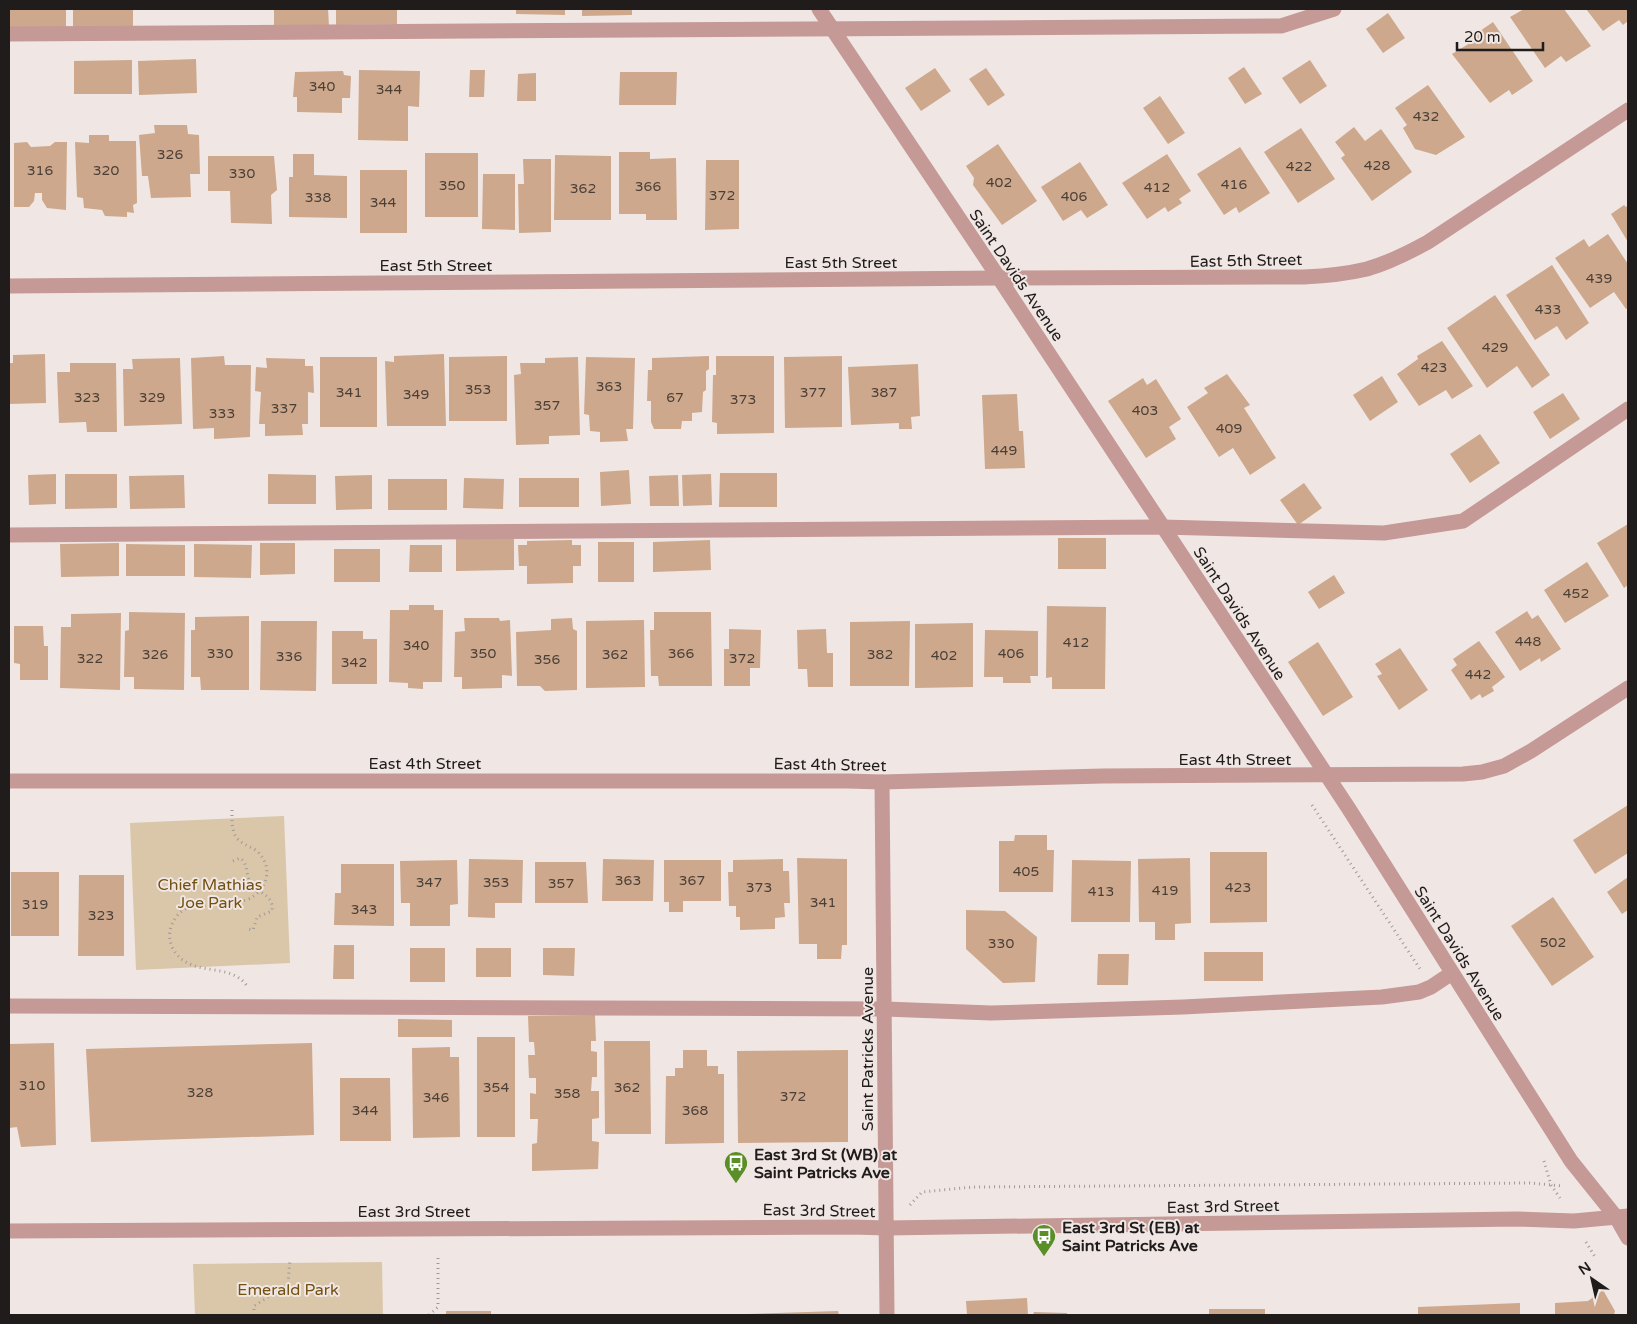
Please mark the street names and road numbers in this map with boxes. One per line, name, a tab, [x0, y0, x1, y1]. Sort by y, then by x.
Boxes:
street label: Saint Davids Avenue	[965, 206, 1068, 345]
street label: East 5th Street	[1189, 250, 1303, 272]
street label: East 5th Street	[785, 253, 897, 273]
street label: East 5th Street	[380, 256, 492, 276]
street label: Saint Davids Avenue	[1189, 543, 1290, 684]
street label: East 4th Street	[1179, 750, 1291, 770]
street label: East 4th Street	[369, 754, 481, 774]
street label: East 4th Street	[773, 754, 887, 776]
street label: Saint Davids Avenue	[1410, 882, 1509, 1025]
street label: Saint Patricks Avenue	[858, 967, 878, 1131]
street label: East 3rd Street	[1166, 1196, 1280, 1218]
street label: East 3rd Street	[762, 1200, 876, 1222]
street label: East 3rd Street	[358, 1202, 470, 1222]

